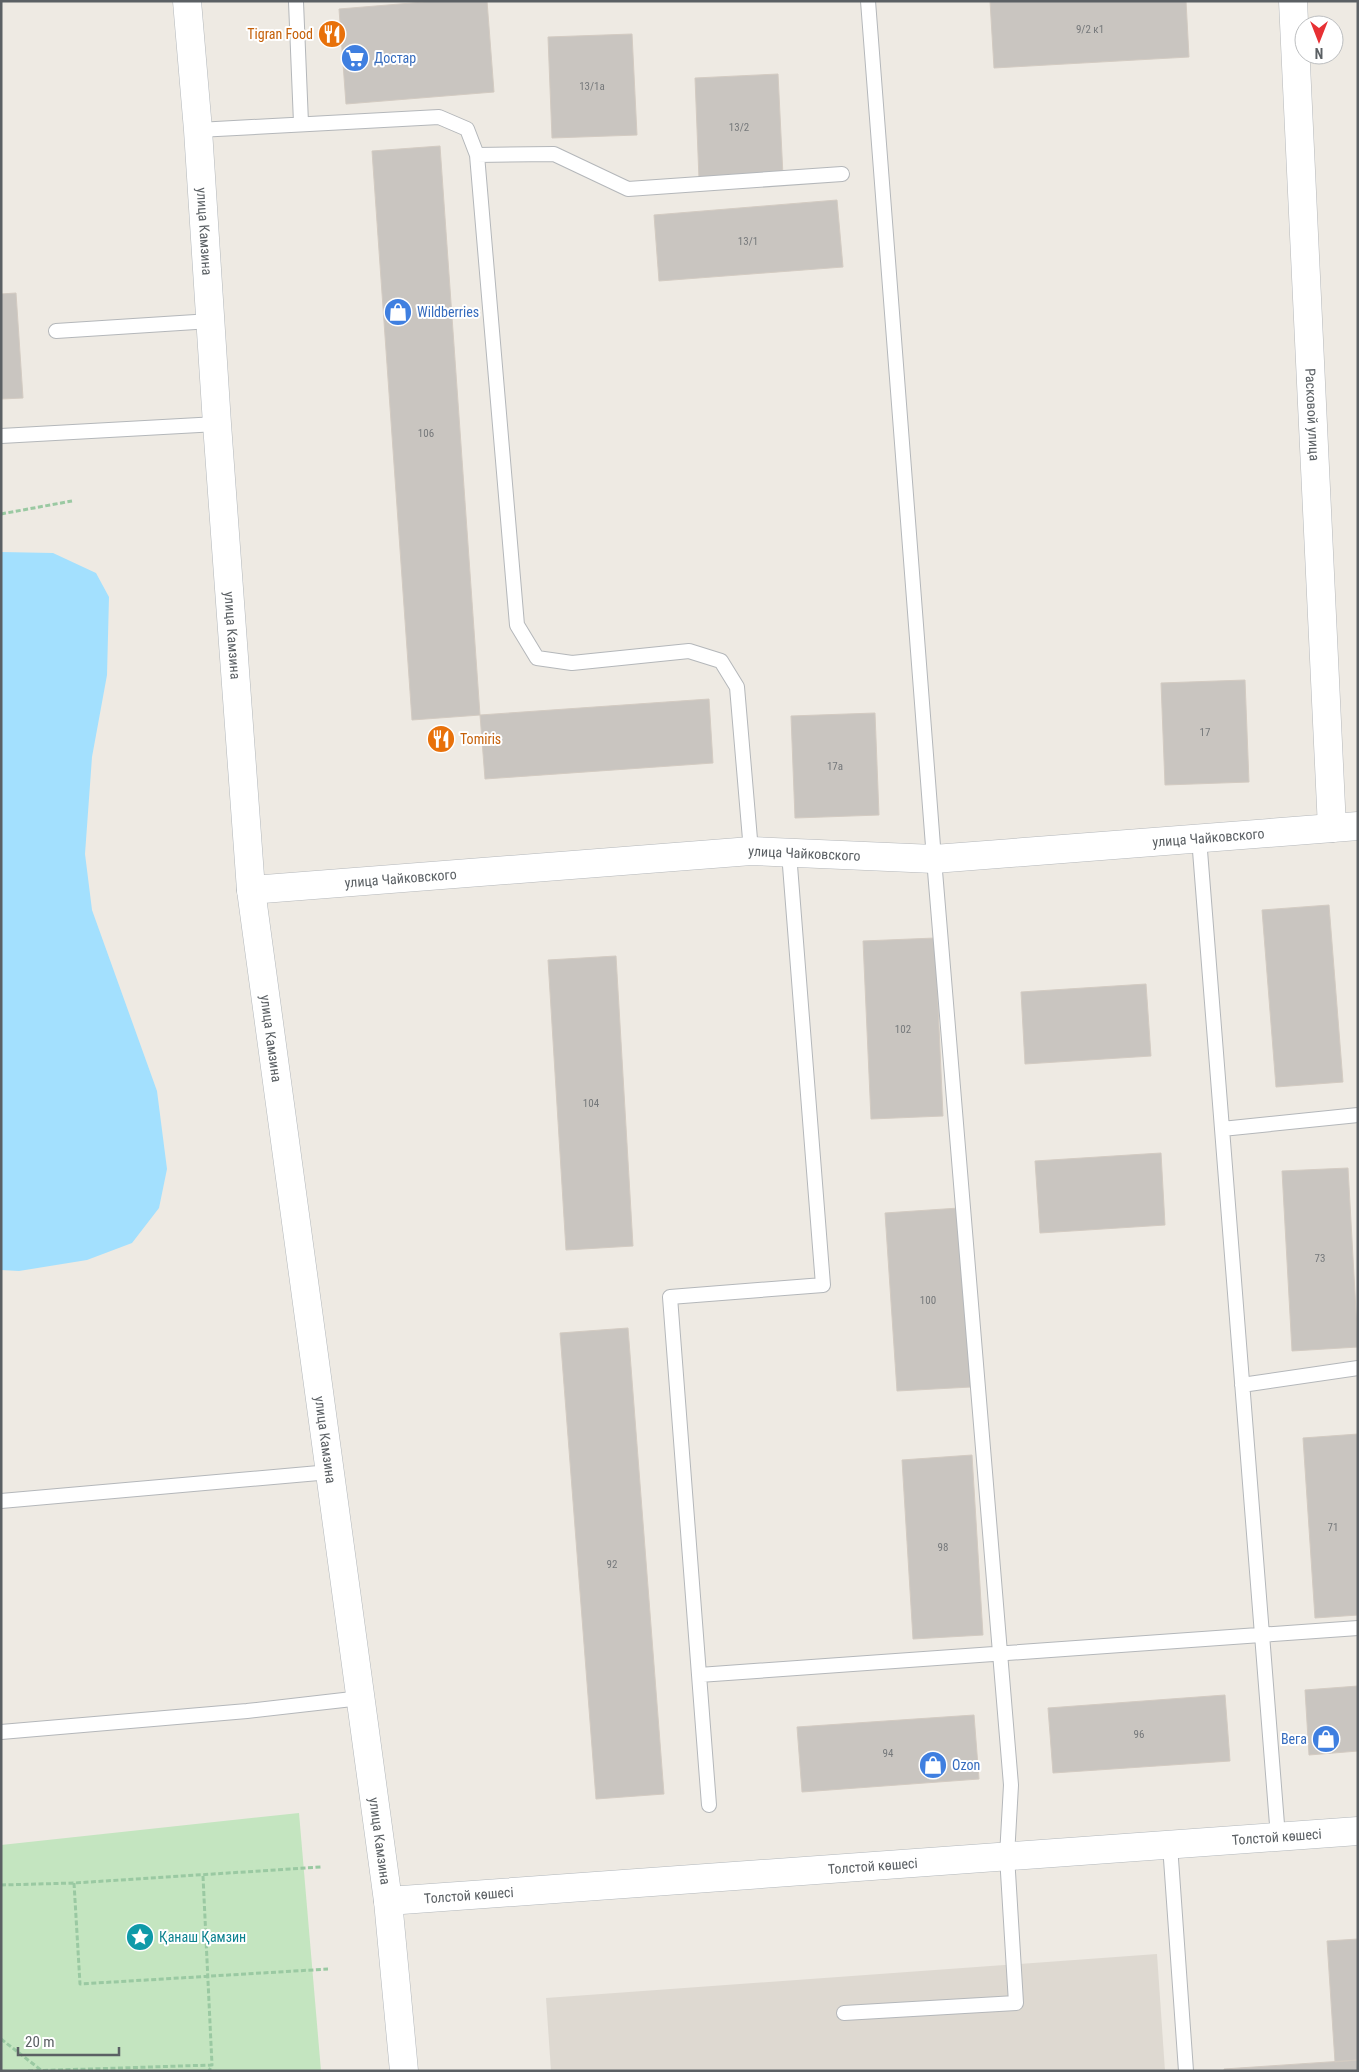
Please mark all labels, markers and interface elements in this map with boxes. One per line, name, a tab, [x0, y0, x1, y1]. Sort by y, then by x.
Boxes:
north arrow	[1294, 15, 1344, 65]
restaurant icon: Tigran Food	[317, 19, 347, 49]
house number: 9/2 к1	[1076, 23, 1104, 36]
place label: Tigran Food	[247, 26, 313, 42]
supermarket icon: Достар	[340, 43, 370, 73]
text: N	[1315, 45, 1323, 61]
place label: Достар	[374, 50, 416, 66]
house number: 13/1а	[579, 80, 605, 93]
house number: 13/2	[729, 121, 749, 134]
street label: улица Камзина	[194, 187, 215, 276]
house number: 13/1	[738, 235, 758, 248]
shop icon: Wildberries	[383, 297, 413, 327]
place label: Wildberries	[417, 304, 479, 320]
street label: Расковой улица	[1302, 368, 1323, 461]
house number: 106	[418, 427, 434, 440]
street label: улица Камзина	[221, 591, 244, 680]
restaurant icon: Tomiris	[426, 724, 456, 754]
house number: 17	[1200, 726, 1210, 739]
place label: Tomiris	[460, 731, 501, 747]
house number: 17а	[827, 760, 843, 773]
street label: улица Чайковского	[1152, 825, 1265, 850]
street label: улица Чайковского	[748, 843, 861, 864]
street label: улица Чайковского	[344, 866, 457, 891]
street label: улица Камзина	[257, 994, 285, 1083]
house number: 102	[895, 1023, 911, 1036]
house number: 104	[583, 1097, 600, 1110]
house number: 73	[1315, 1252, 1325, 1265]
house number: 100	[920, 1294, 936, 1307]
street label: улица Камзина	[312, 1395, 339, 1484]
house number: 71	[1328, 1521, 1338, 1534]
house number: 98	[938, 1541, 948, 1554]
house number: 92	[607, 1558, 617, 1571]
shop icon: Вега	[1311, 1724, 1341, 1754]
house number: 96	[1134, 1728, 1144, 1741]
place label: Вега	[1281, 1731, 1307, 1747]
house number: 94	[883, 1747, 894, 1760]
shop icon: Ozon	[918, 1750, 948, 1780]
place label: Ozon	[952, 1757, 980, 1773]
street label: улица Камзина	[366, 1796, 394, 1886]
street label: Толстой көшесі	[1231, 1826, 1322, 1848]
street label: Толстой көшесі	[827, 1855, 918, 1877]
street label: Толстой көшесі	[423, 1884, 514, 1906]
place icon: Қанаш Қамзин	[125, 1922, 155, 1952]
place label: Қанаш Қамзин	[159, 1929, 246, 1945]
scale bar	[18, 2024, 119, 2056]
text: 20 m	[25, 2033, 55, 2051]

